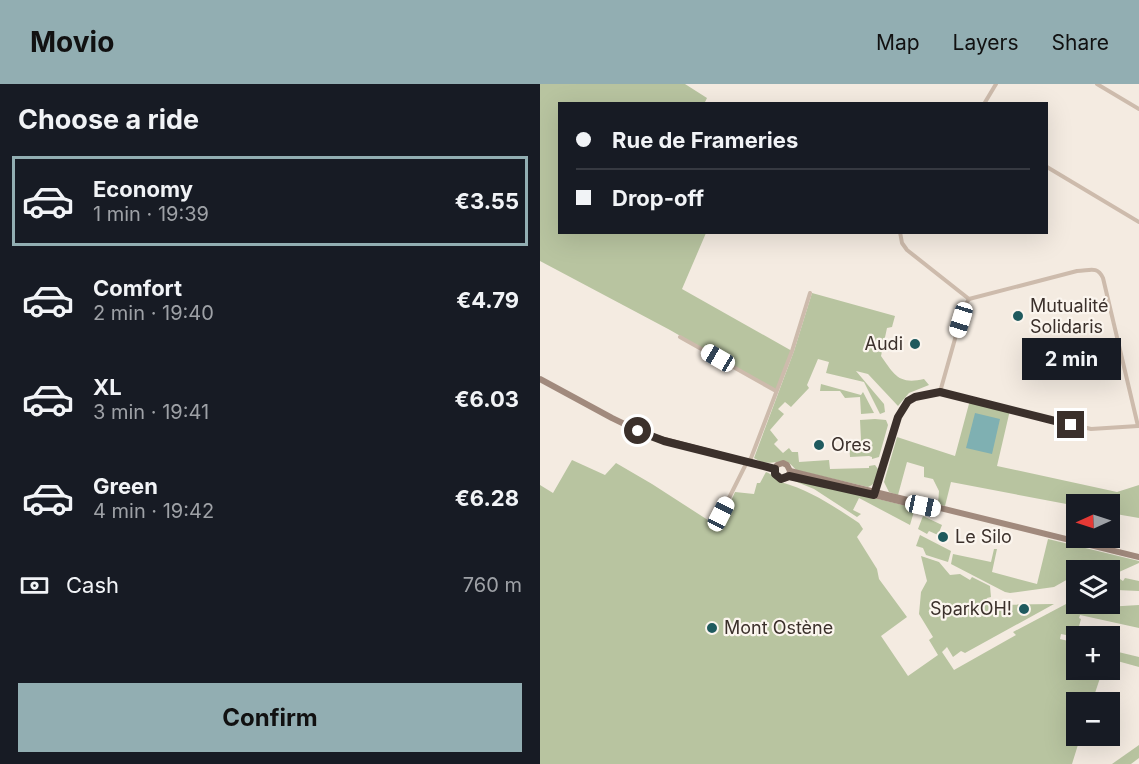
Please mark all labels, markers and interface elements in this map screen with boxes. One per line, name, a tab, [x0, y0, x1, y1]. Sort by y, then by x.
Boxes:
text: Movio	[30, 25, 114, 59]
text: Map	[876, 30, 920, 55]
text: Layers	[953, 30, 1019, 55]
text: Share	[1052, 30, 1109, 55]
text: Choose a ride	[18, 103, 199, 136]
text: Rue de Frameries	[612, 127, 798, 153]
icon: car	[21, 174, 75, 228]
text: Economy	[93, 176, 193, 202]
text: Drop-off	[612, 185, 704, 211]
text: €3.55	[455, 188, 519, 214]
text: 1 min · 19:39	[93, 202, 209, 226]
icon: car	[21, 273, 75, 327]
text: Comfort	[93, 275, 182, 301]
text: €4.79	[456, 287, 519, 313]
place label: Mutualité Solidaris	[1030, 295, 1108, 337]
car	[947, 300, 975, 340]
text: 2 min · 19:40	[93, 301, 214, 325]
marker: Mutualité Solidaris	[1011, 309, 1025, 323]
place label: Audi	[865, 333, 903, 354]
marker: Audi	[908, 337, 922, 351]
callout: 2 min	[1022, 338, 1120, 380]
car	[698, 341, 738, 375]
text: 2 min	[1045, 347, 1098, 371]
icon: car	[21, 372, 75, 426]
text: XL	[93, 374, 122, 400]
text: €6.03	[455, 386, 519, 412]
text: 3 min · 19:41	[93, 400, 209, 424]
route end	[1057, 411, 1084, 438]
route start	[624, 417, 651, 444]
place label: Ores	[831, 434, 871, 455]
marker: Ores	[812, 438, 826, 452]
icon: car	[21, 471, 75, 525]
text: Green	[93, 473, 158, 499]
text: €6.28	[455, 485, 519, 511]
car	[904, 493, 942, 519]
car	[705, 494, 737, 534]
north arrow	[1066, 494, 1120, 548]
map controls	[1066, 494, 1120, 746]
text: 4 min · 19:42	[93, 499, 214, 523]
place label: Le Silo	[955, 526, 1012, 547]
marker: Le Silo	[936, 530, 950, 544]
button: layers	[1066, 560, 1120, 614]
icon: cash	[18, 569, 51, 602]
text: Cash	[66, 572, 119, 598]
text: 760 m	[463, 573, 522, 597]
place label: SparkOH!	[930, 598, 1012, 619]
marker: SparkOH!	[1017, 602, 1031, 616]
place label: Mont Ostène	[724, 617, 833, 638]
marker: Mont Ostène	[705, 621, 719, 635]
button: +	[1066, 626, 1120, 680]
button: Confirm	[18, 683, 522, 752]
button: −	[1066, 692, 1120, 746]

